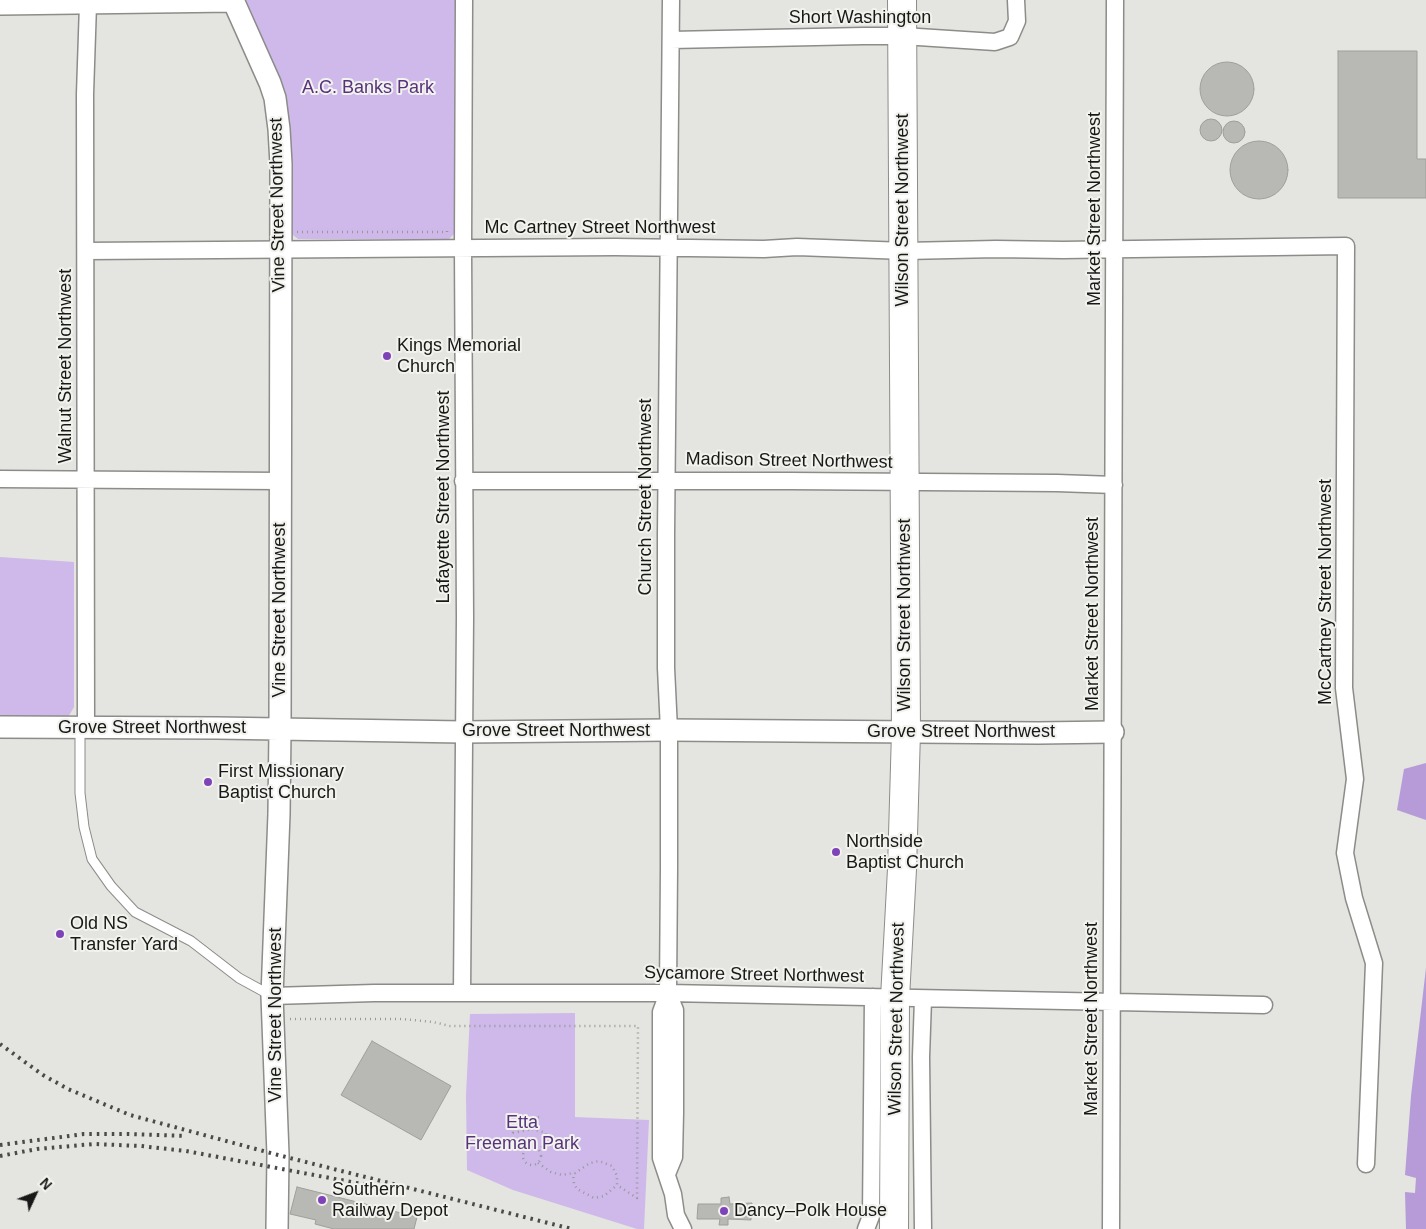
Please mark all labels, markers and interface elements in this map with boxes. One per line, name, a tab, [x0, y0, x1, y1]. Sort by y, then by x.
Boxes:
street label: Short Washington	[789, 7, 931, 29]
park label: A.C. Banks Park	[302, 77, 434, 99]
street label: Market Street Northwest	[1084, 112, 1106, 306]
street label: Wilson Street Northwest	[892, 113, 914, 307]
street label: Vine Street Northwest	[266, 117, 290, 293]
street label: Mc Cartney Street Northwest	[484, 217, 716, 239]
street label: Walnut Street Northwest	[55, 269, 77, 463]
place label: Kings Memorial Church	[397, 335, 521, 378]
marker: Kings Memorial Church	[381, 350, 393, 362]
street label: Lafayette Street Northwest	[433, 390, 455, 604]
street label: Church Street Northwest	[635, 398, 657, 596]
street label: Madison Street Northwest	[685, 448, 893, 474]
street label: McCartney Street Northwest	[1315, 479, 1337, 705]
street label: Market Street Northwest	[1082, 517, 1104, 711]
street label: Wilson Street Northwest	[894, 518, 916, 712]
street label: Vine Street Northwest	[269, 523, 291, 697]
street label: Grove Street Northwest	[58, 717, 246, 739]
street label: Grove Street Northwest	[462, 720, 650, 742]
street label: Grove Street Northwest	[867, 721, 1055, 743]
place label: First Missionary Baptist Church	[218, 761, 344, 804]
marker: First Missionary Baptist Church	[202, 776, 214, 788]
place label: Northside Baptist Church	[846, 831, 964, 874]
marker: Northside Baptist Church	[830, 846, 842, 858]
place label: Old NS Transfer Yard	[70, 913, 178, 956]
street label: Wilson Street Northwest	[885, 922, 909, 1116]
street label: Market Street Northwest	[1081, 922, 1103, 1116]
marker: Old NS Transfer Yard	[54, 928, 66, 940]
street label: Vine Street Northwest	[265, 928, 287, 1102]
street label: Sycamore Street Northwest	[644, 962, 864, 988]
park label: Etta Freeman Park	[465, 1112, 579, 1154]
north arrow	[10, 1169, 60, 1219]
text: N	[37, 1175, 55, 1193]
place label: Southern Railway Depot	[332, 1179, 448, 1222]
marker: Southern Railway Depot	[316, 1194, 328, 1206]
place label: Dancy–Polk House	[734, 1200, 887, 1222]
marker: Dancy–Polk House	[718, 1205, 730, 1217]

